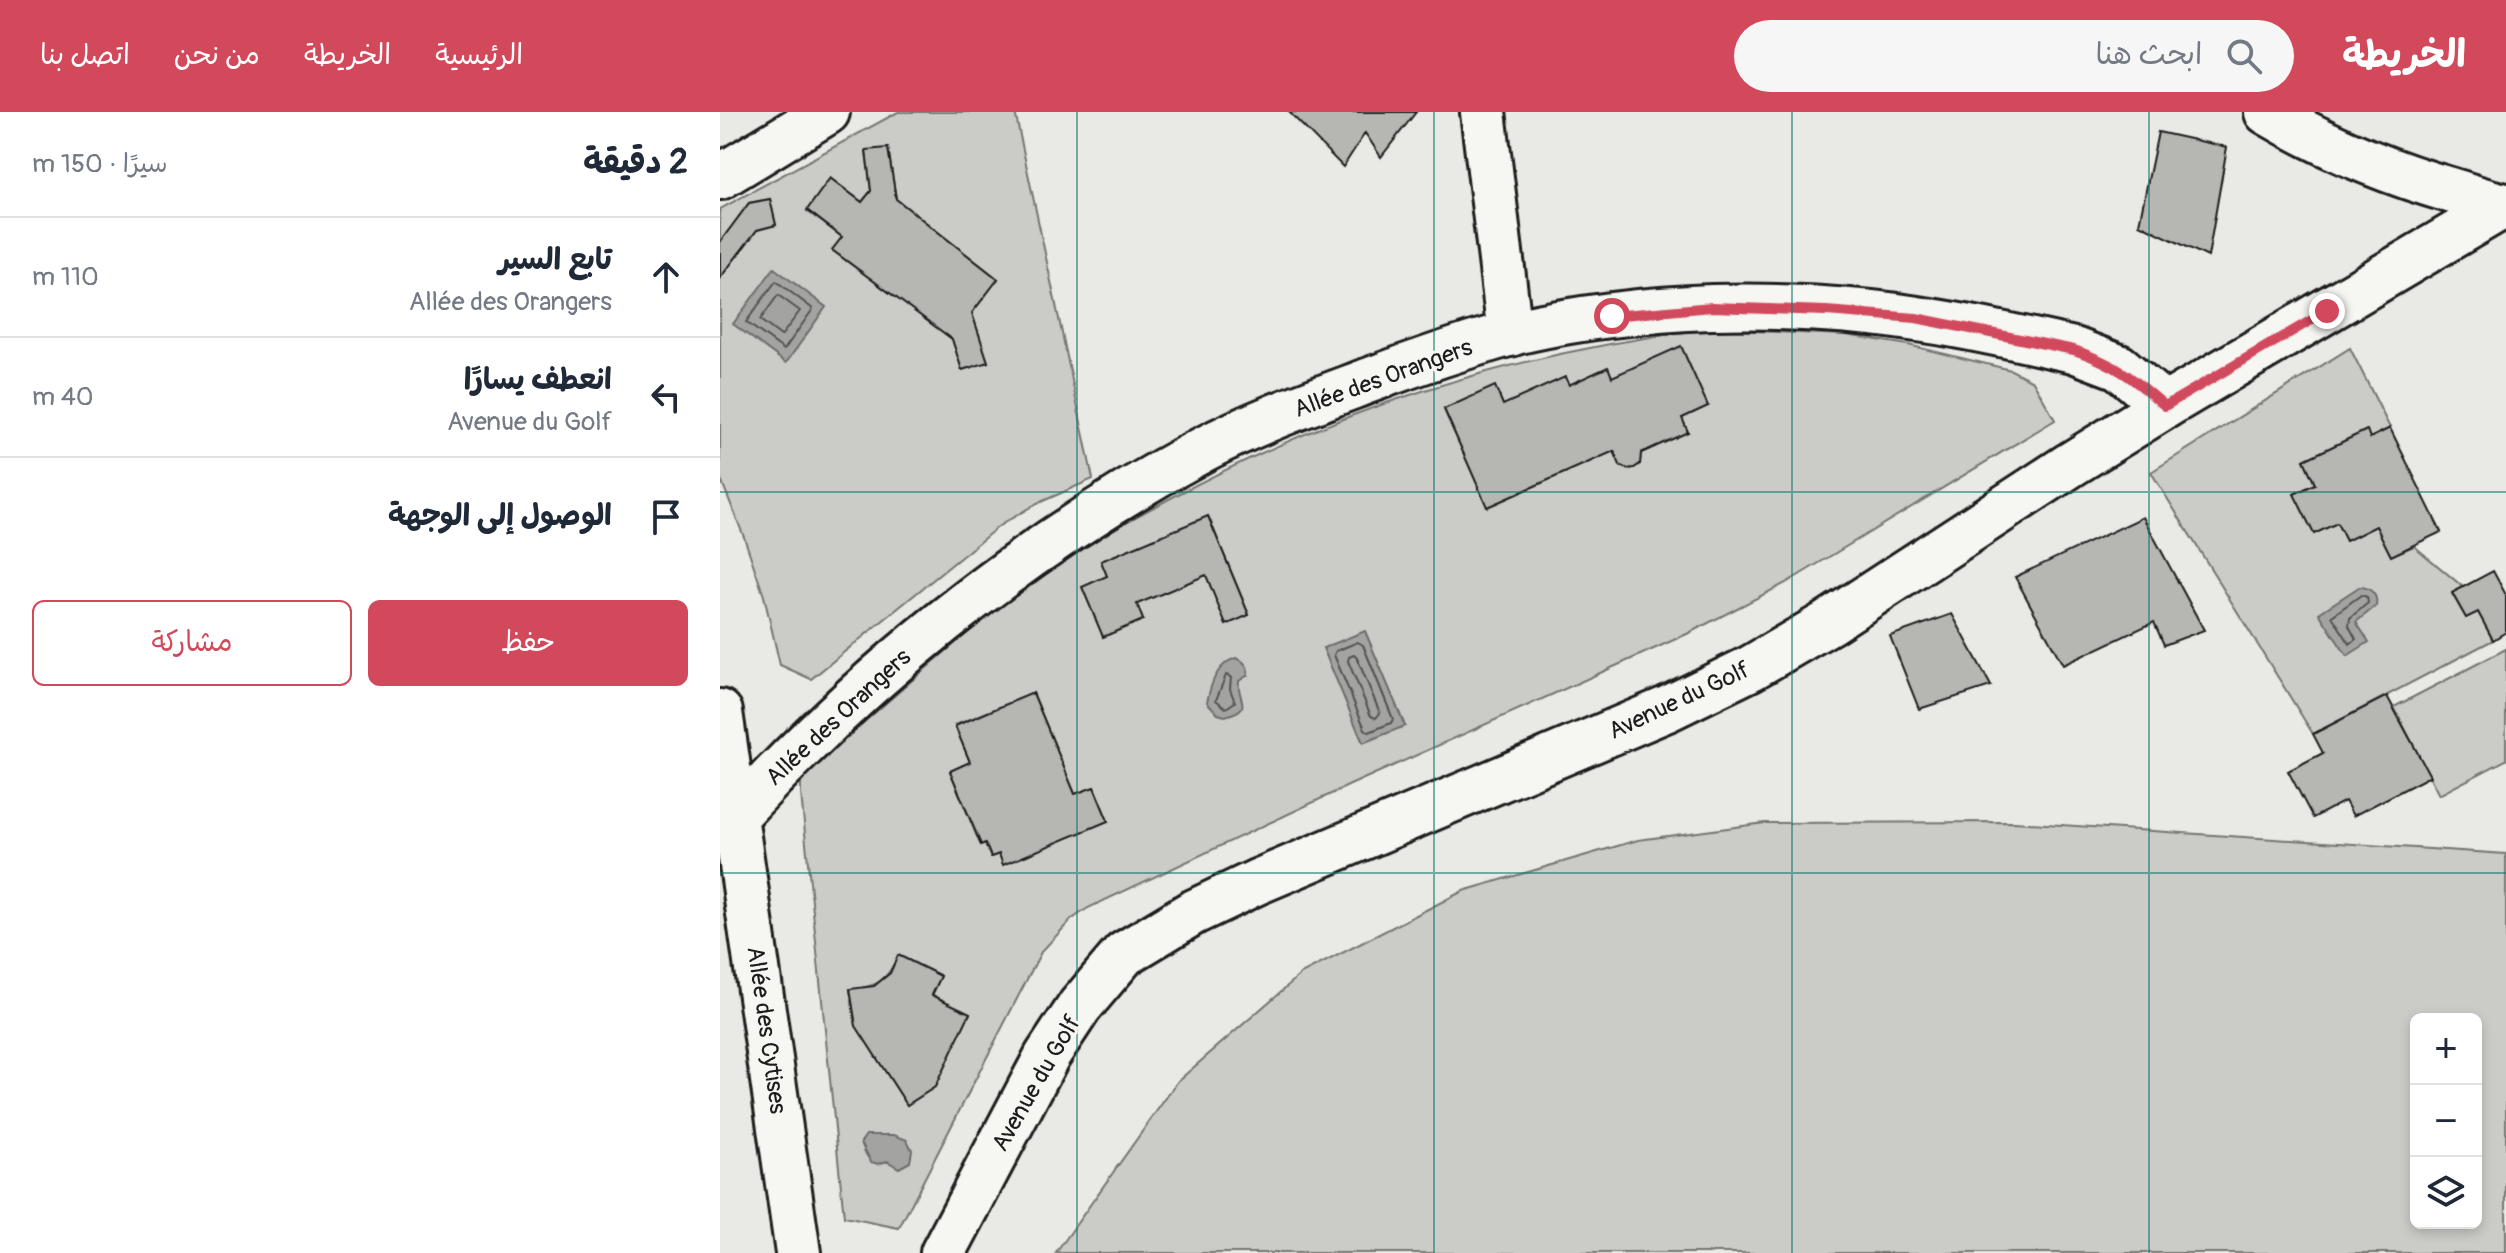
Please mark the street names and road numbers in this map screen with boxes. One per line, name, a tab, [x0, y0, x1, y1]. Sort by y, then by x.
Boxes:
street label: Allée des Orangers	[1290, 333, 1477, 424]
street label: Allée des Orangers	[760, 643, 917, 792]
street label: Avenue du Golf	[1604, 655, 1755, 746]
street label: Allée des Cytises	[740, 944, 793, 1116]
street label: Avenue du Golf	[986, 1010, 1087, 1156]

